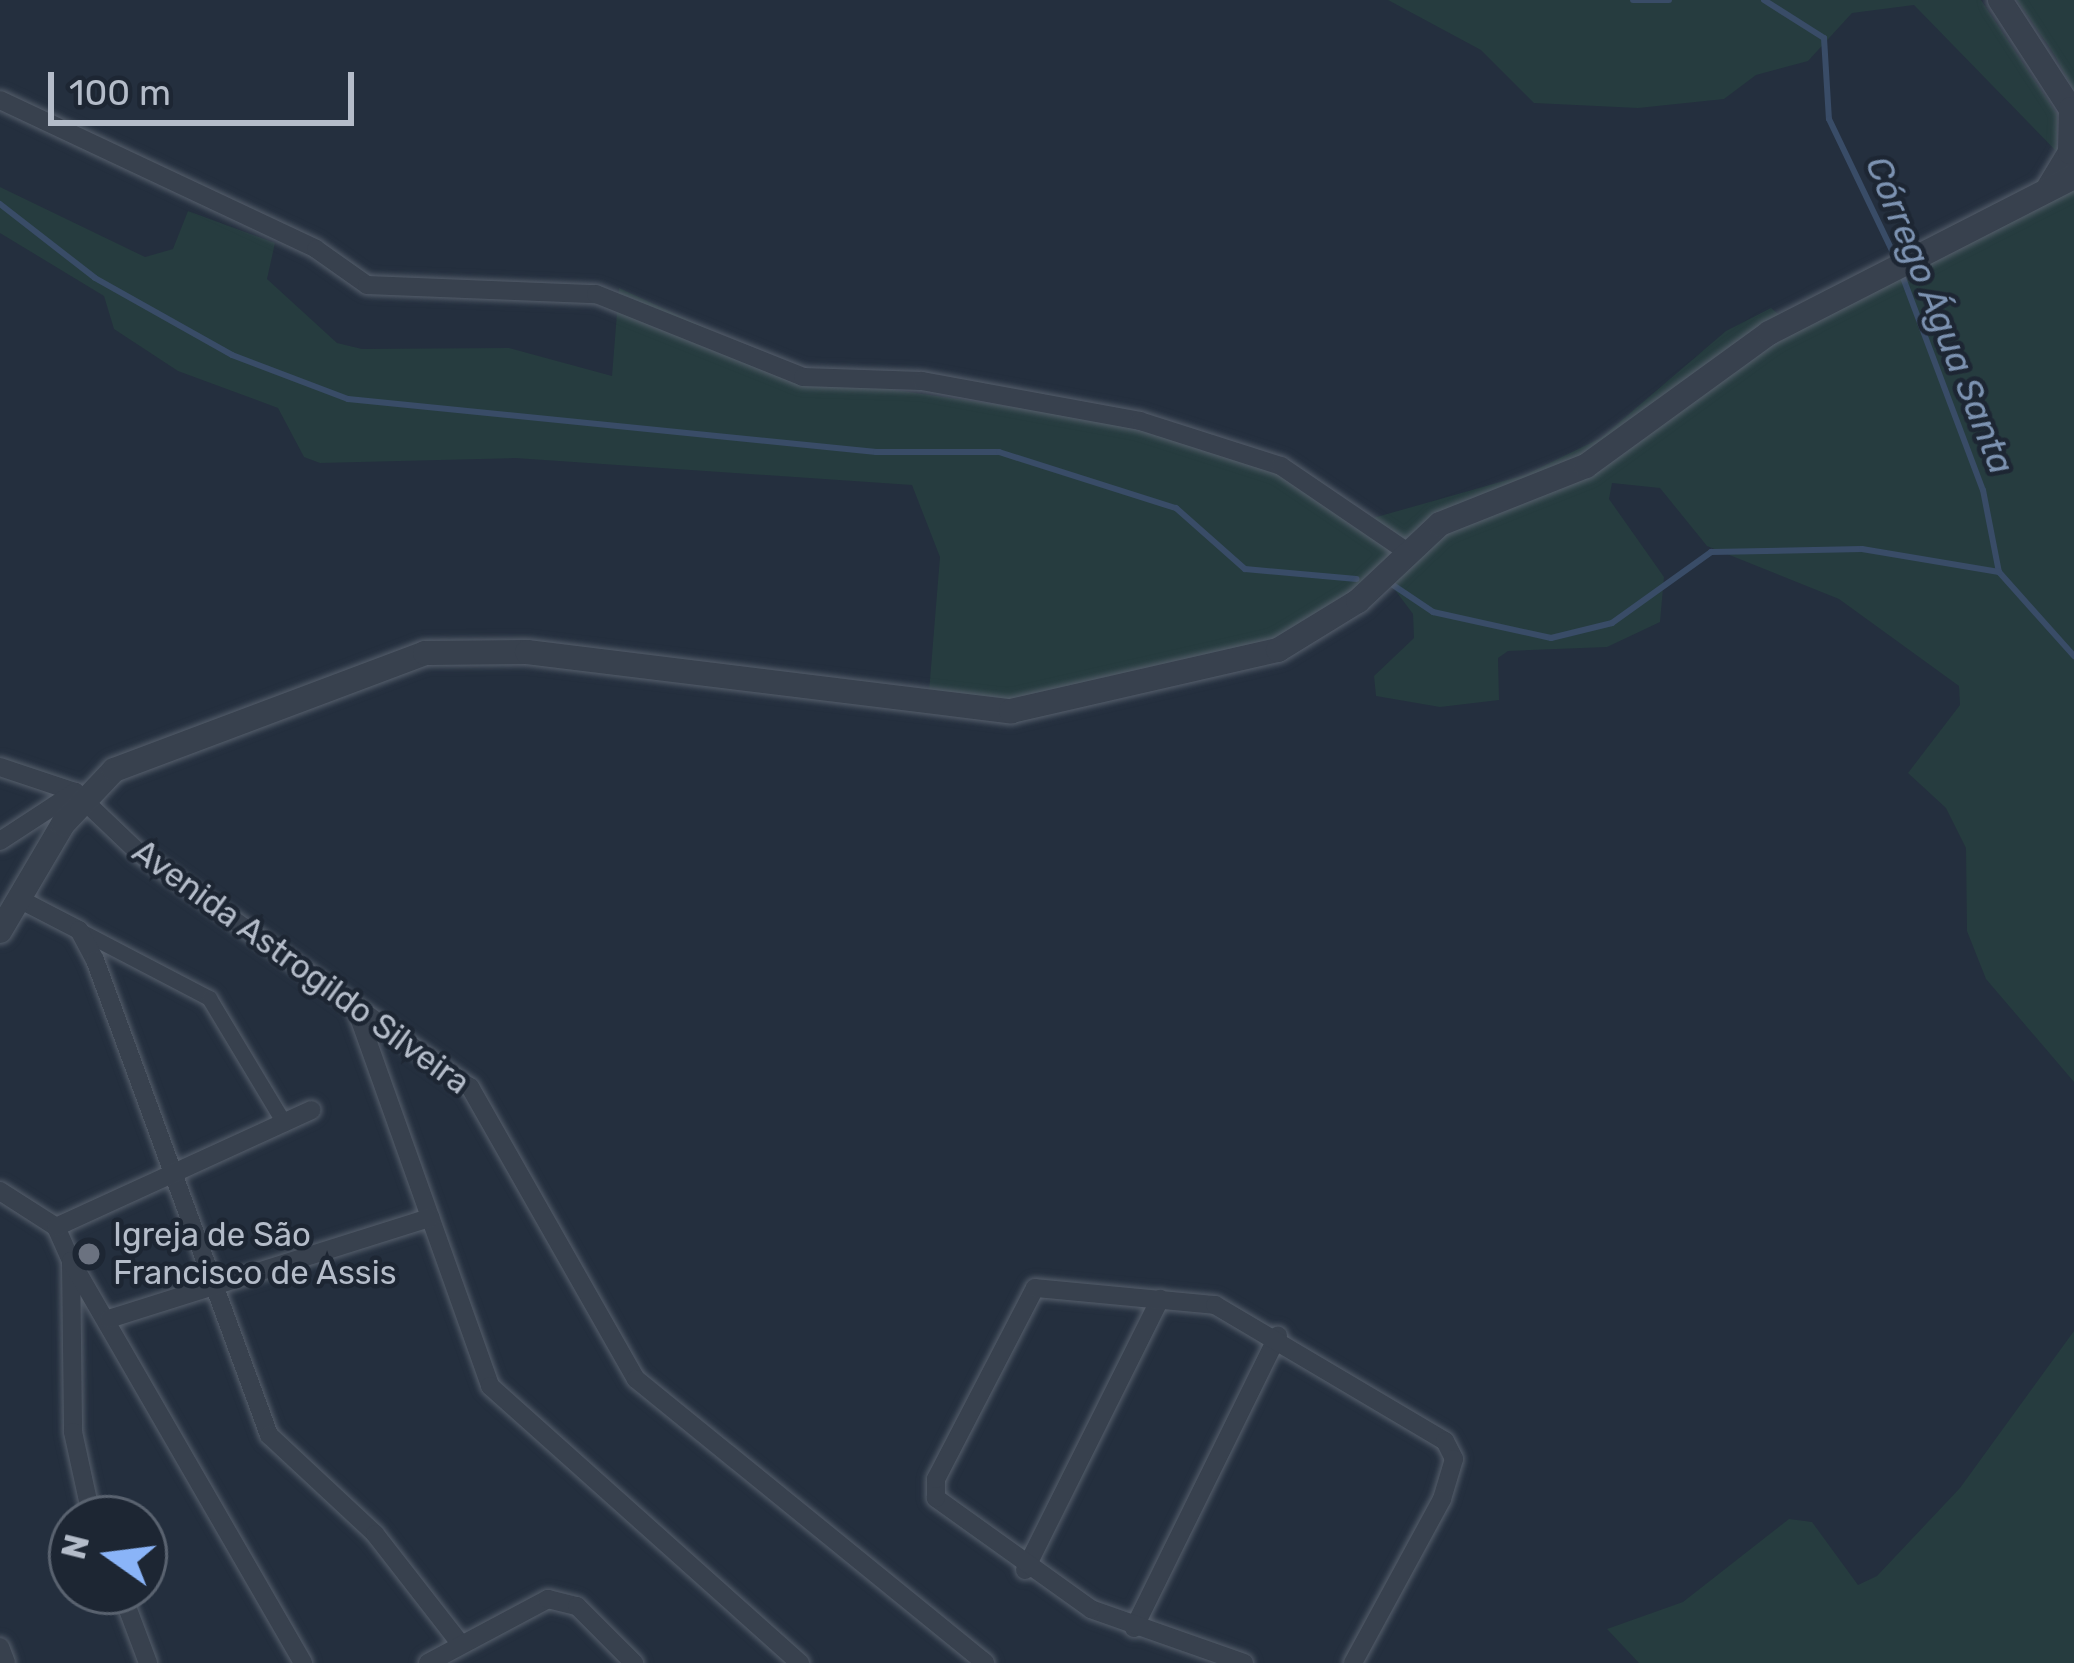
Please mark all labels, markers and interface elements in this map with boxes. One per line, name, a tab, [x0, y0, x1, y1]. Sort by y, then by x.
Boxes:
scale bar	[54, 48, 360, 122]
text: 100 m	[69, 71, 171, 114]
water label: Córrego Água Santa	[1856, 149, 2024, 481]
street label: Avenida Astrogildo Silveira	[124, 831, 478, 1103]
place label: Igreja de São Francisco de Assis	[113, 1215, 397, 1293]
marker: Igreja de São Francisco de Assis	[76, 1241, 102, 1267]
north arrow	[48, 1495, 168, 1615]
text: N	[54, 1531, 97, 1563]

